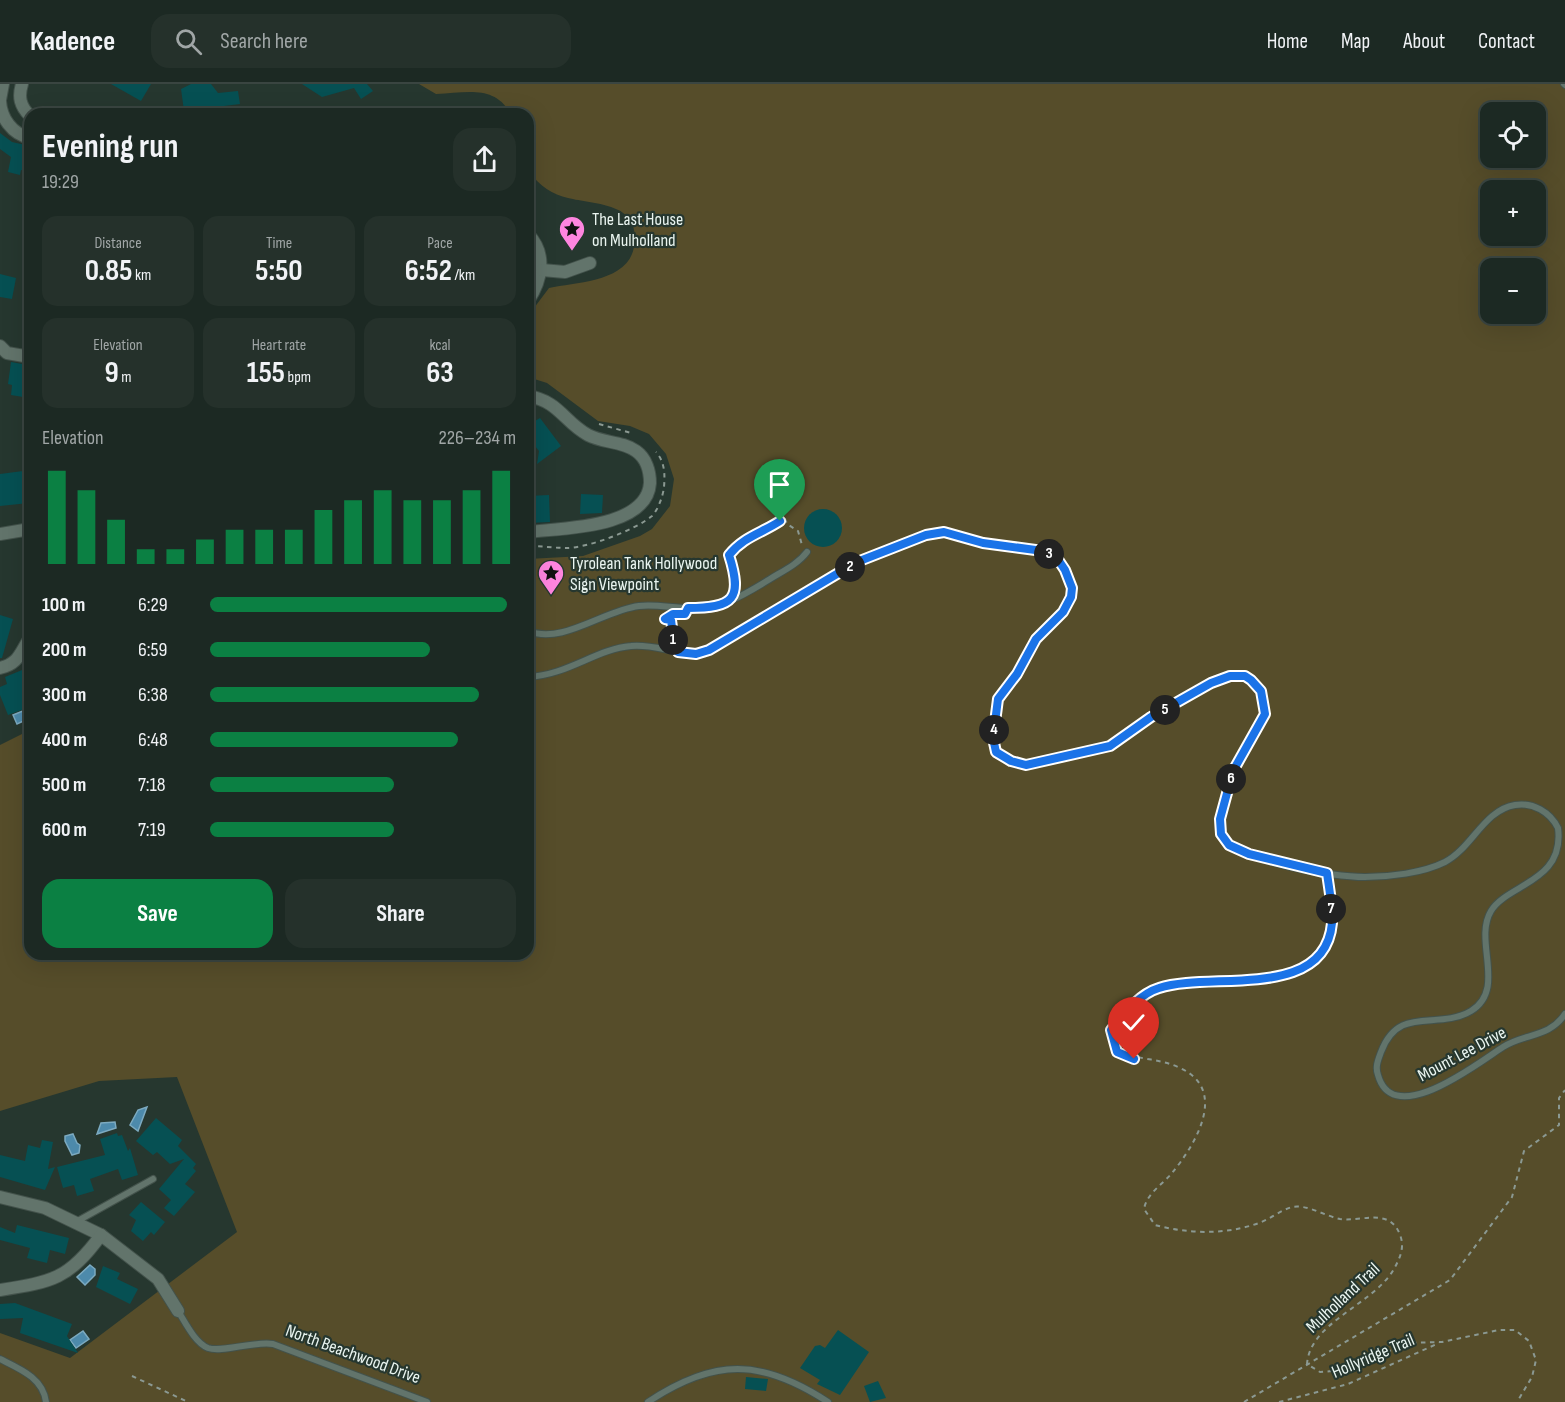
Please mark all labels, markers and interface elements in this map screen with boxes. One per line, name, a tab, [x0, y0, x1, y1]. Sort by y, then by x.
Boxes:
search box	[151, 14, 571, 68]
text: Kadence	[30, 25, 115, 58]
icon: search	[172, 25, 205, 58]
text: Search here	[220, 28, 308, 55]
text: Home	[1267, 29, 1308, 54]
text: Map	[1341, 29, 1370, 54]
text: About	[1403, 29, 1445, 54]
text: Contact	[1478, 29, 1535, 54]
map controls	[1480, 102, 1546, 324]
button: locate	[1480, 102, 1546, 168]
text: Evening run	[42, 127, 178, 167]
button: share	[453, 128, 516, 191]
text: 19:29	[42, 170, 79, 194]
button: +	[1480, 180, 1546, 246]
place label: The Last House on Mulholland	[592, 209, 683, 251]
place icon: The Last House on Mulholland	[557, 214, 587, 252]
text: Distance	[94, 234, 142, 253]
text: Time	[266, 234, 292, 253]
text: Pace	[427, 234, 453, 253]
text: 0.85	[85, 253, 132, 289]
text: 5:50	[255, 253, 303, 289]
text: 6:52	[405, 253, 452, 289]
button: −	[1480, 258, 1546, 324]
text: km	[132, 266, 151, 285]
text: /km	[452, 266, 475, 285]
text: Elevation	[93, 336, 143, 355]
text: Heart rate	[252, 336, 306, 355]
text: kcal	[429, 336, 451, 355]
text: 9	[104, 355, 119, 391]
text: 155	[247, 355, 285, 391]
text: 63	[426, 355, 454, 391]
text: m	[119, 368, 132, 387]
text: bpm	[285, 368, 311, 387]
text: Elevation	[42, 426, 104, 450]
text: 226–234 m	[439, 426, 516, 450]
pin	[754, 459, 805, 521]
icon: arrive	[763, 468, 796, 501]
pin: 3	[1034, 539, 1064, 569]
text: 3	[1045, 544, 1053, 563]
pin: 2	[835, 552, 865, 582]
place label: Tyrolean Tank Hollywood Sign Viewpoint	[570, 553, 717, 595]
text: 2	[846, 557, 854, 576]
place icon: Tyrolean Tank Hollywood Sign Viewpoint	[536, 558, 566, 596]
text: 100 m	[42, 593, 85, 617]
text: 6:29	[138, 593, 168, 617]
pin: 1	[658, 625, 688, 655]
text: 1	[670, 630, 676, 649]
text: 200 m	[42, 638, 86, 662]
text: 6:59	[138, 638, 167, 662]
text: 300 m	[42, 683, 86, 707]
text: 6:38	[138, 683, 168, 707]
pin: 5	[1150, 695, 1180, 725]
text: 5	[1161, 700, 1169, 719]
pin: 4	[979, 715, 1009, 745]
text: 4	[990, 720, 998, 739]
text: 400 m	[42, 728, 87, 752]
text: 6:48	[138, 728, 168, 752]
pin: 6	[1216, 764, 1246, 794]
text: 6	[1227, 769, 1235, 788]
text: 500 m	[42, 773, 86, 797]
text: 7:18	[138, 773, 165, 797]
text: 600 m	[42, 818, 87, 842]
text: 7:19	[138, 818, 166, 842]
button: Save	[42, 879, 273, 948]
button: Share	[285, 879, 516, 948]
pin: 7	[1316, 894, 1346, 924]
text: 7	[1328, 899, 1334, 918]
pin	[1108, 997, 1159, 1059]
icon: check	[1117, 1006, 1150, 1039]
street label: Mount Lee Drive	[1414, 1022, 1510, 1086]
street label: Mulholland Trail	[1302, 1259, 1384, 1337]
street label: North Beachwood Drive	[283, 1320, 423, 1388]
street label: Hollyridge Trail	[1328, 1329, 1418, 1383]

